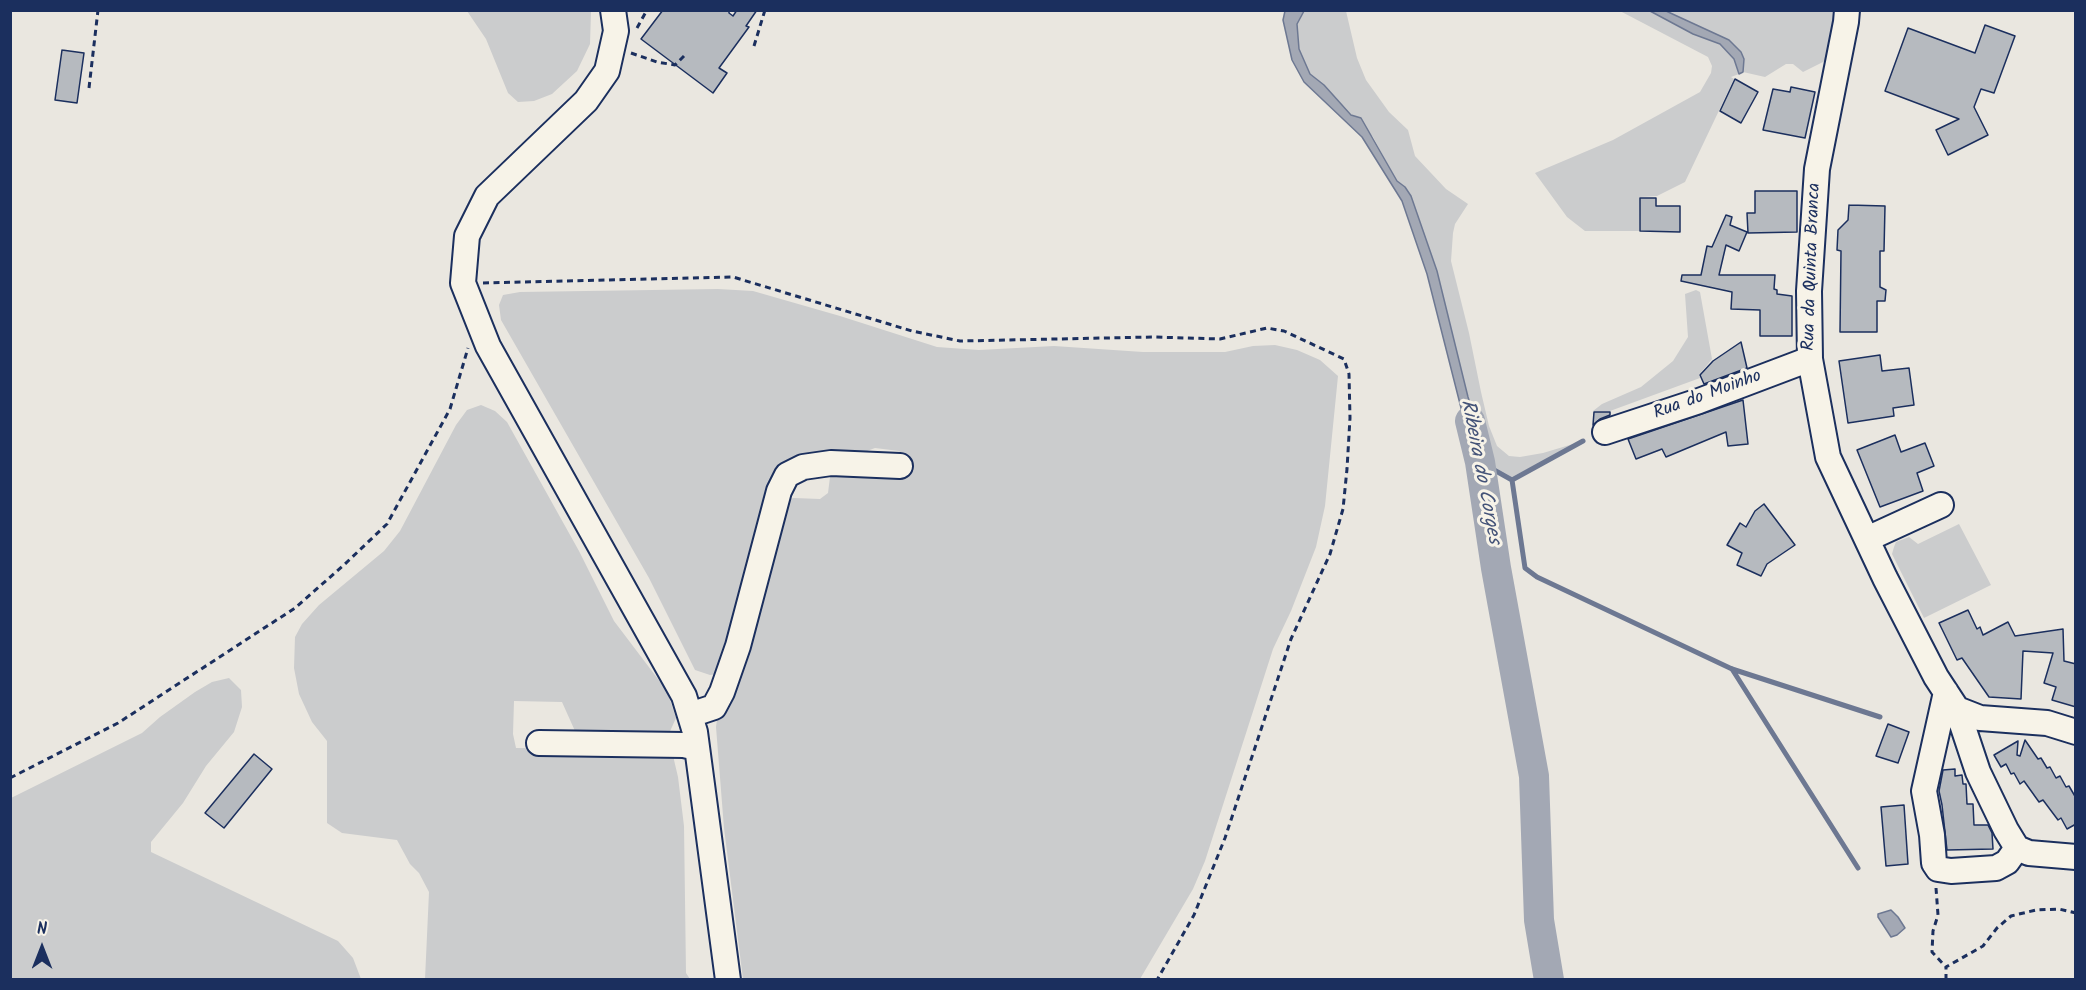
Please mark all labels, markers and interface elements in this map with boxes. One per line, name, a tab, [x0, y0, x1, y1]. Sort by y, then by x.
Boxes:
street label: Rua da Quinta Branca	[1799, 183, 1827, 351]
street label: Rua do Moinho	[1651, 366, 1765, 426]
water label: Ribeira do Corges	[1453, 398, 1505, 546]
text: N	[37, 917, 47, 942]
north arrow	[12, 918, 72, 978]

